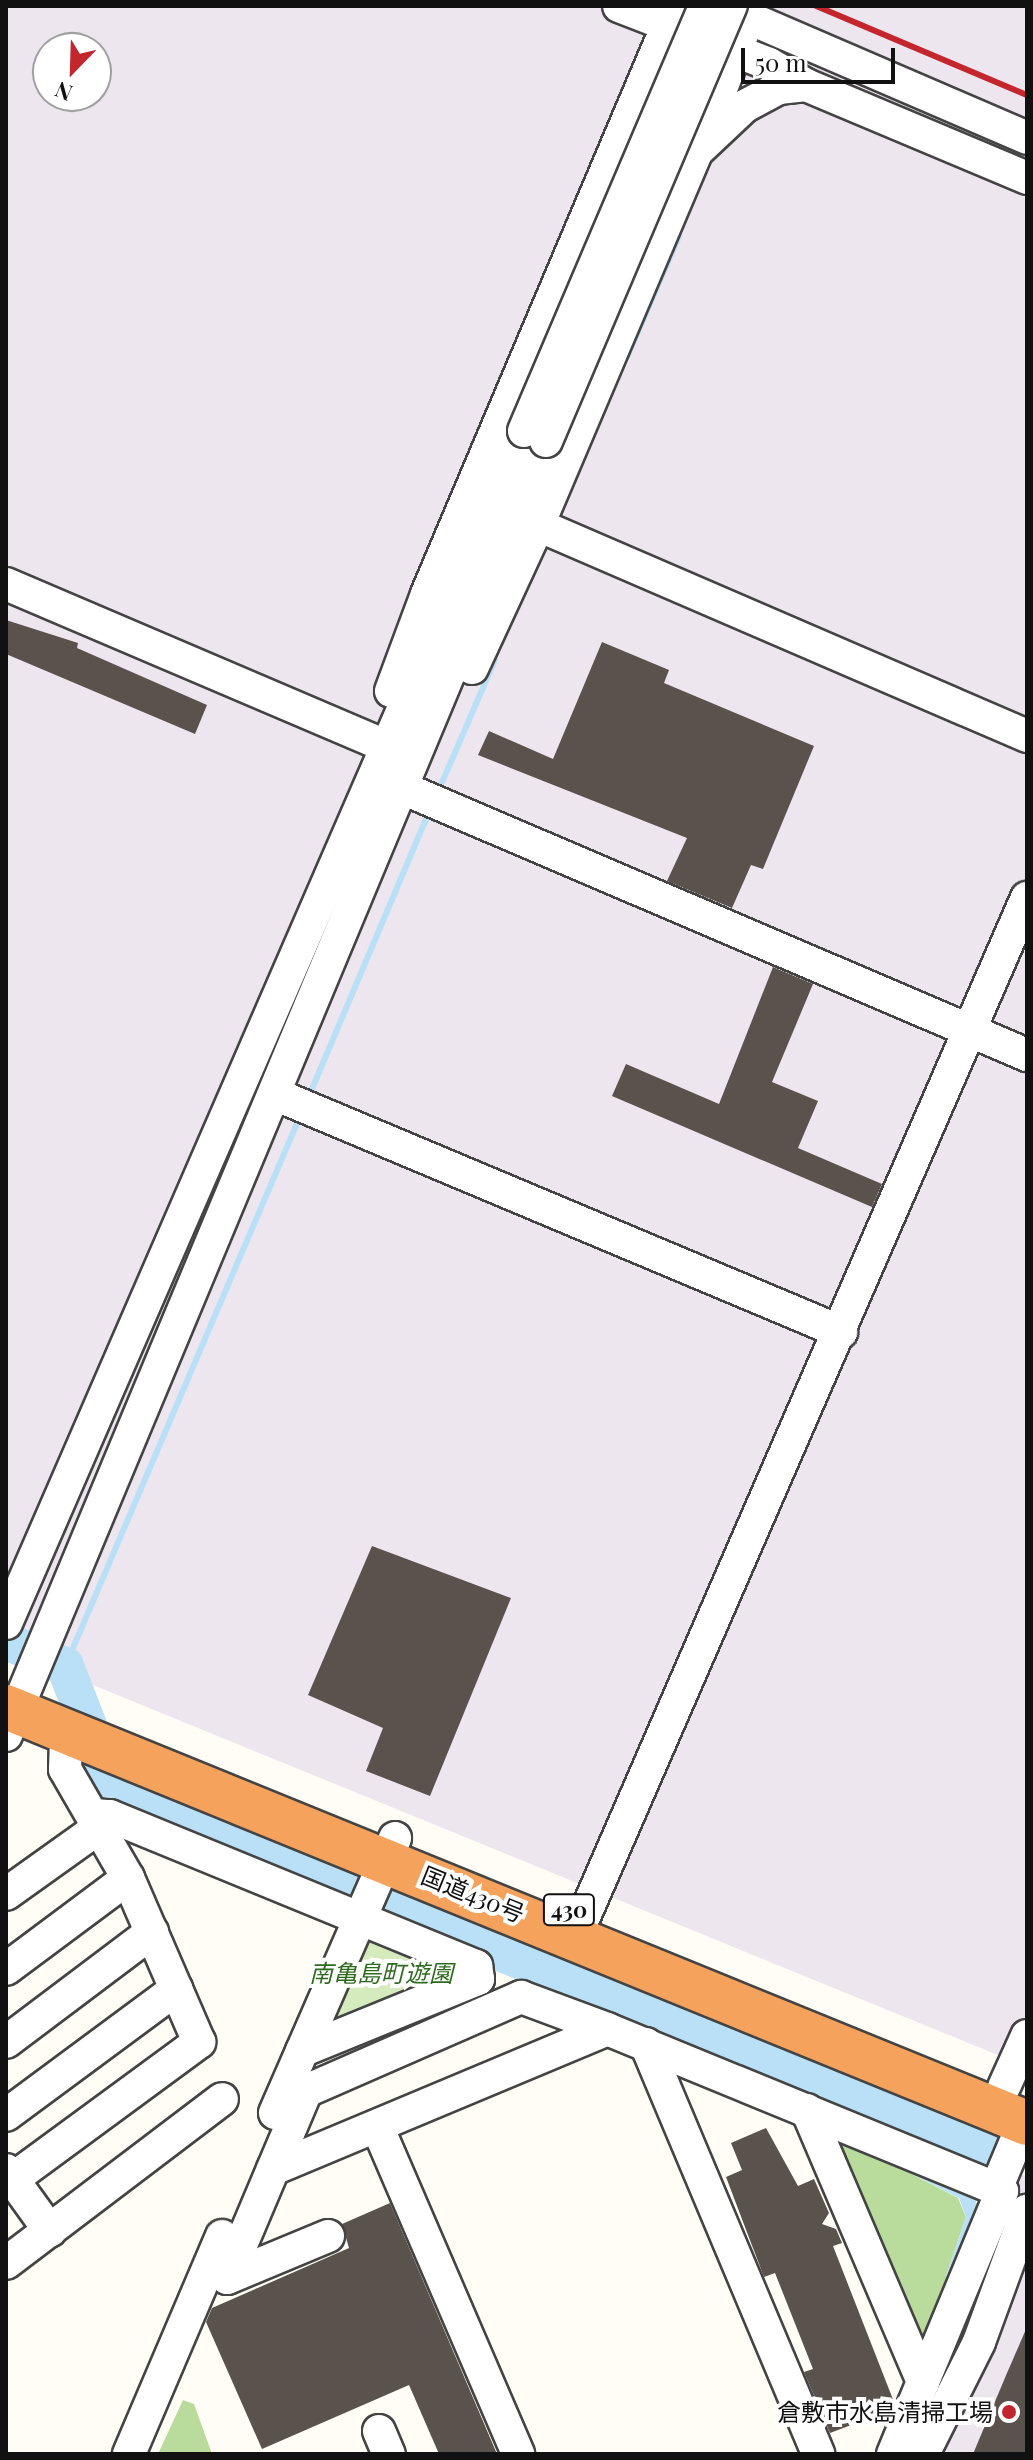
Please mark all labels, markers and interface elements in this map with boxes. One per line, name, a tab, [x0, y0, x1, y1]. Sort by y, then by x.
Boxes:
north arrow	[32, 32, 112, 112]
scale bar	[745, 32, 899, 82]
text: 50 m	[755, 46, 807, 78]
text: N	[50, 75, 77, 109]
street label: 国道430号	[417, 1860, 529, 1928]
road number: 430	[541, 1892, 597, 1928]
park label: 南亀島町遊園	[309, 1959, 453, 1987]
place label: 倉敷市水島清掃工場	[777, 2398, 993, 2426]
marker: 倉敷市水島清掃工場	[1000, 2403, 1018, 2421]

